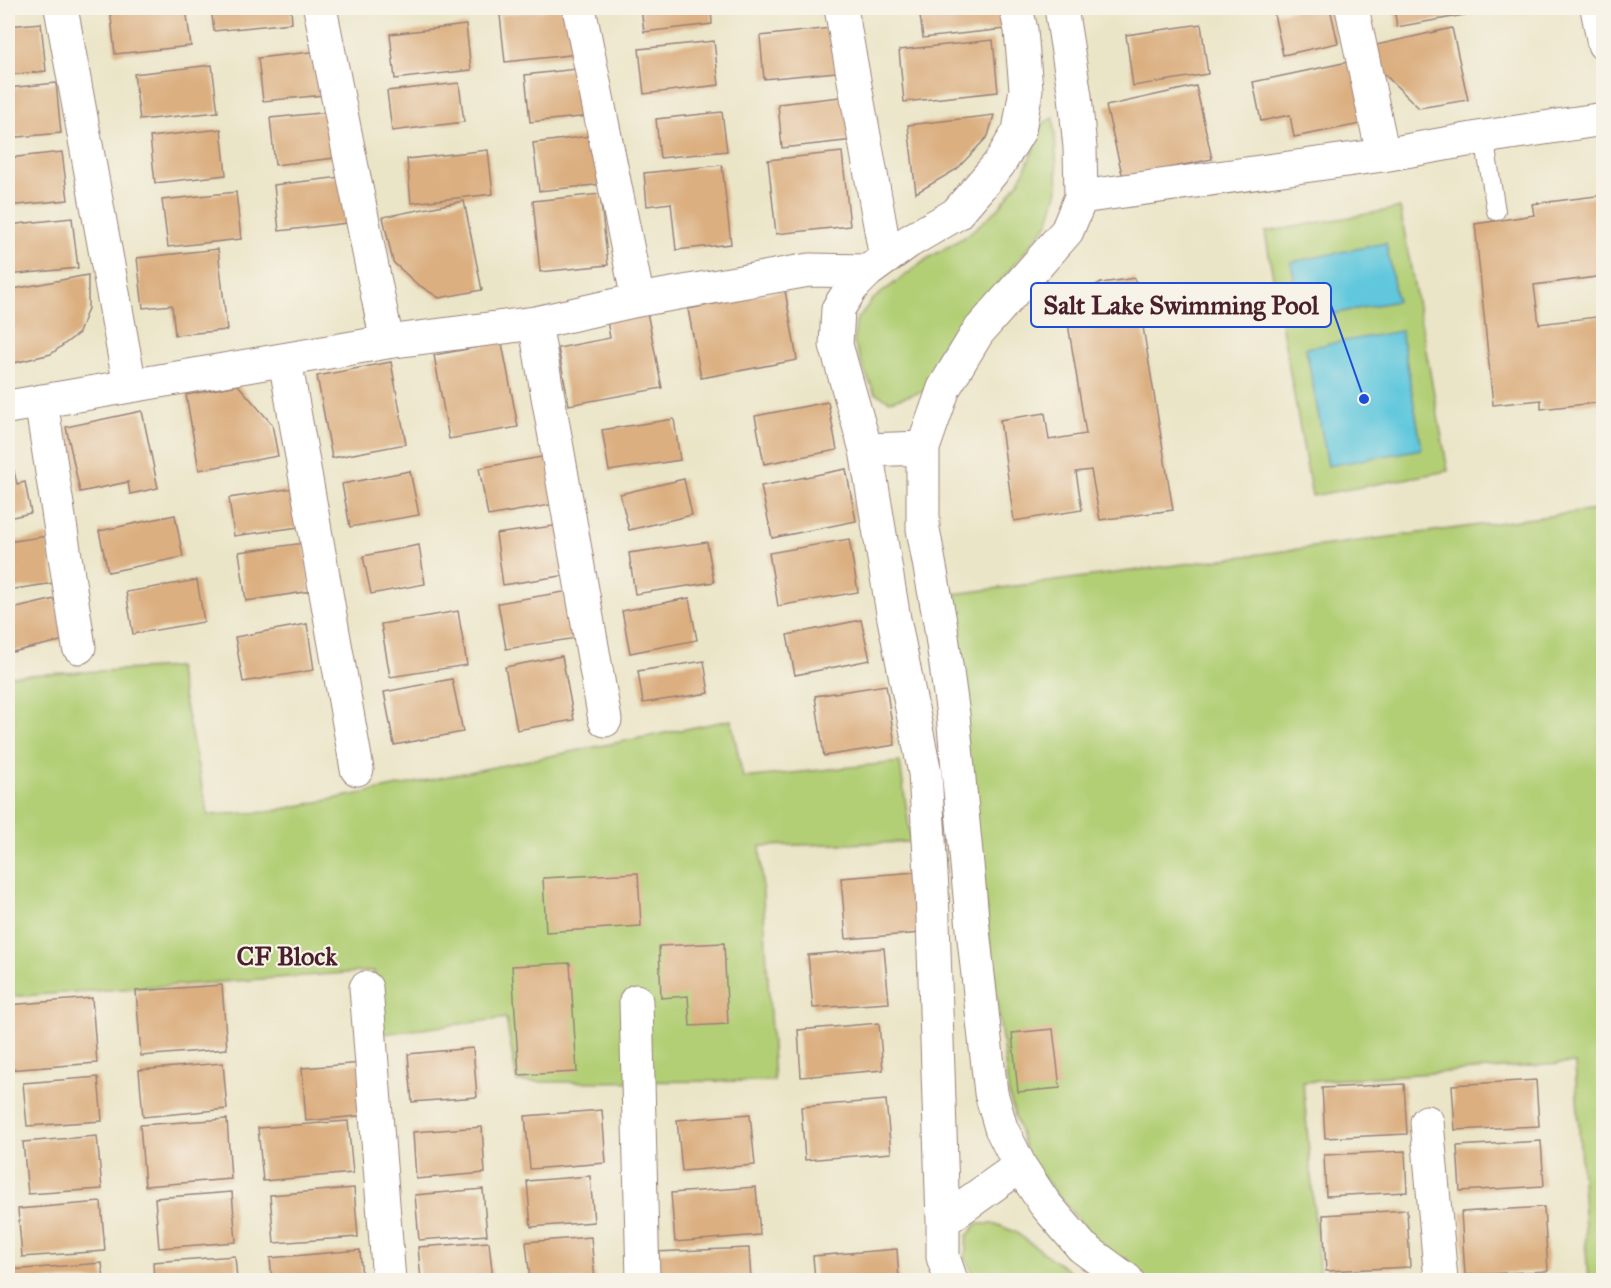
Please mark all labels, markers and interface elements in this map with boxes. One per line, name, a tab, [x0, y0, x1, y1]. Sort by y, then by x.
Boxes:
callout: Salt Lake Swimming Pool	[1031, 283, 1331, 327]
text: Salt Lake Swimming Pool	[1043, 289, 1320, 322]
district label: CF Block	[237, 940, 338, 972]

